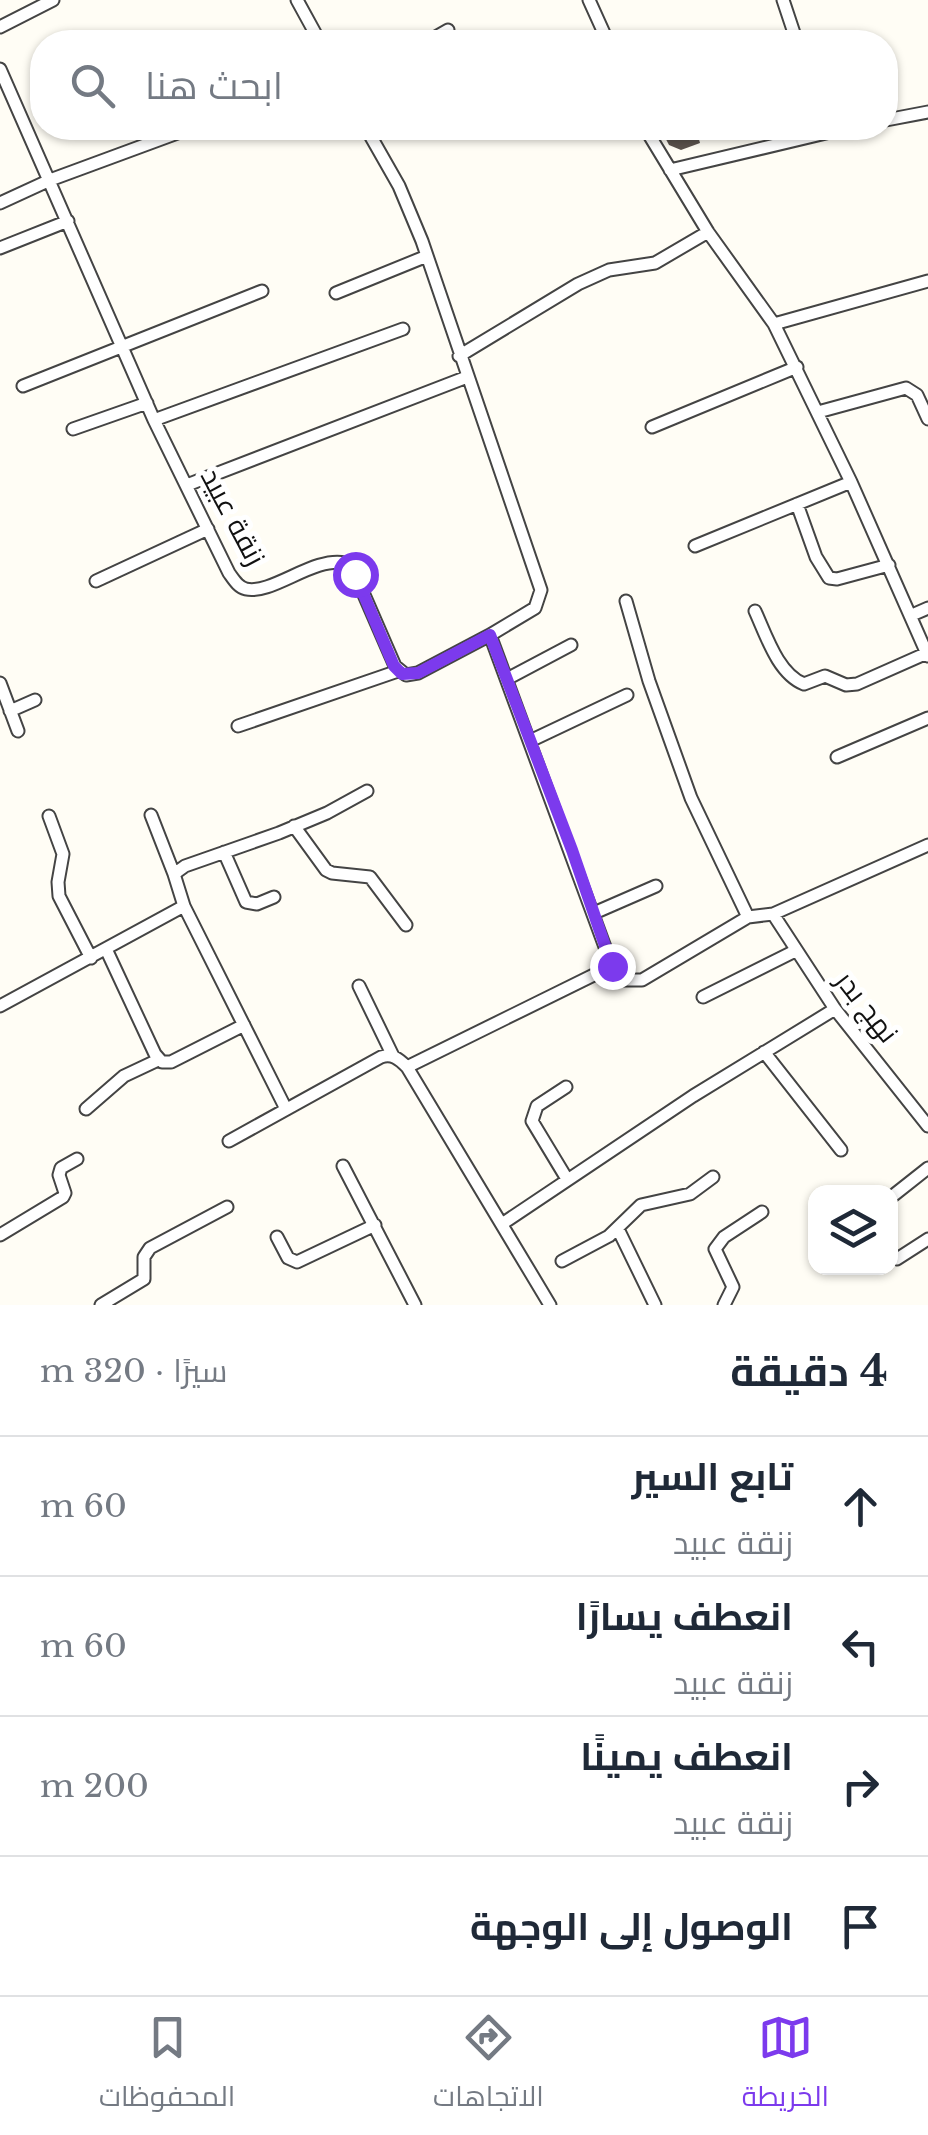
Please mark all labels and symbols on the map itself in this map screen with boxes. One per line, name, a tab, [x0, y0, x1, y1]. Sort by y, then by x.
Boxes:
street label: زنقة عبيد	[193, 462, 273, 572]
route start	[333, 552, 379, 598]
route end	[590, 944, 636, 990]
street label: نهج بدر	[826, 963, 906, 1050]

